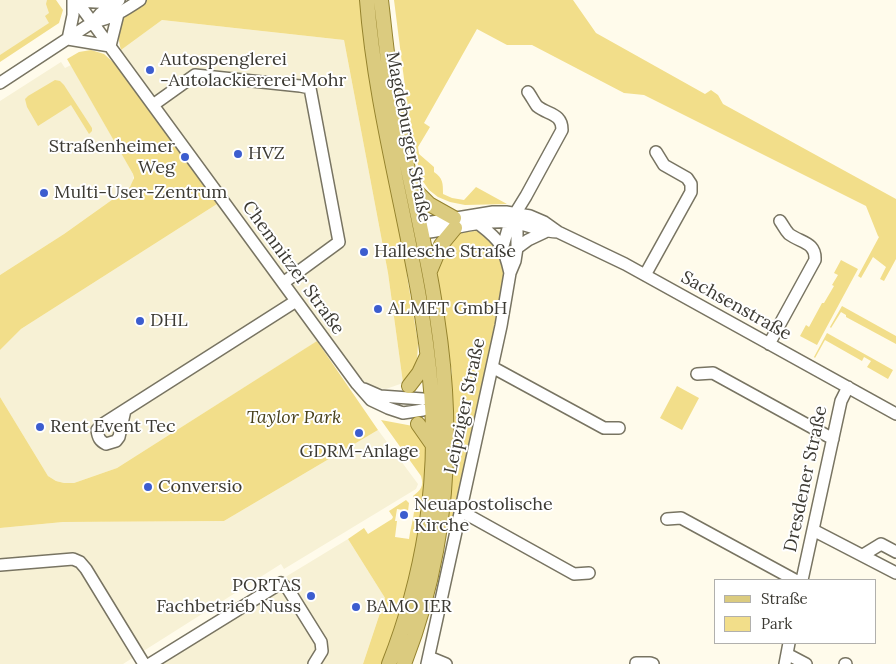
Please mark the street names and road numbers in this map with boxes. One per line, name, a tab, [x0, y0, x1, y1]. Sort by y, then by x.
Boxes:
street label: Magdeburger Straße	[381, 50, 435, 224]
street label: Chemnitzer Straße	[237, 197, 349, 339]
street label: Sachsenstraße	[677, 267, 795, 345]
street label: Leipziger Straße	[440, 336, 490, 476]
street label: Dresdener Straße	[780, 404, 832, 554]

